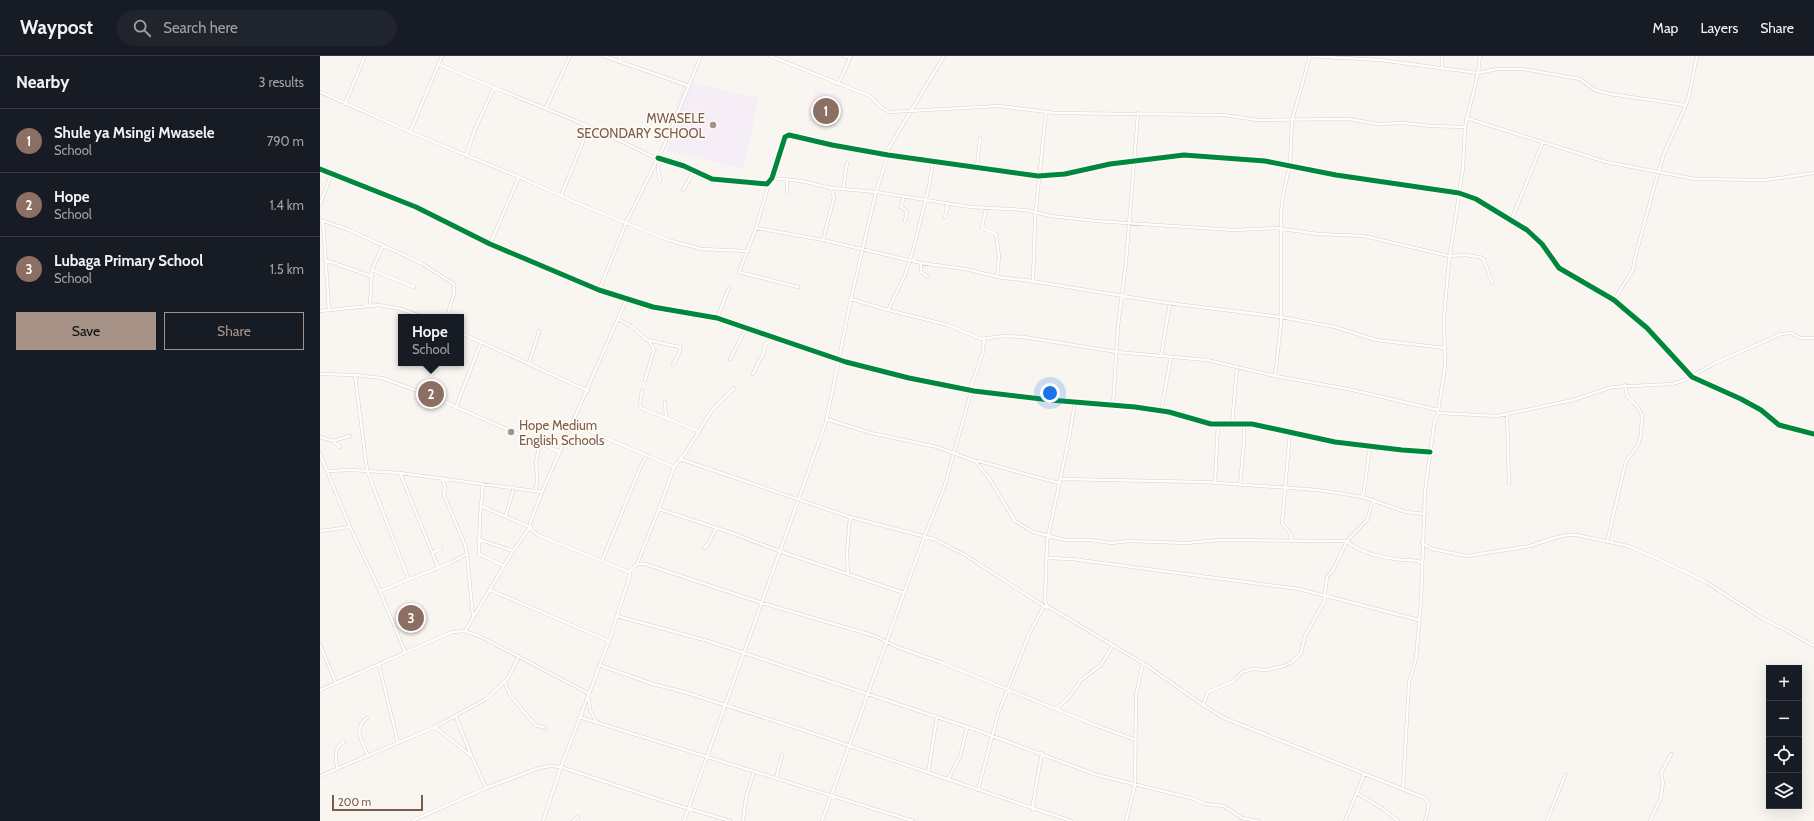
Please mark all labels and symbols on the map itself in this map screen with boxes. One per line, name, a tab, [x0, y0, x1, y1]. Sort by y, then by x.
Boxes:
pin: 1	[813, 96, 839, 126]
place label: MWASELE SECONDARY SCHOOL	[577, 110, 705, 141]
marker: MWASELE SECONDARY SCHOOL	[708, 120, 718, 130]
pin: 2	[418, 379, 444, 409]
your location	[1040, 383, 1060, 403]
place label: Hope Medium English Schools	[519, 417, 605, 448]
marker: Hope Medium English Schools	[506, 427, 516, 437]
pin: 3	[398, 603, 424, 633]
scale bar	[332, 793, 423, 812]

